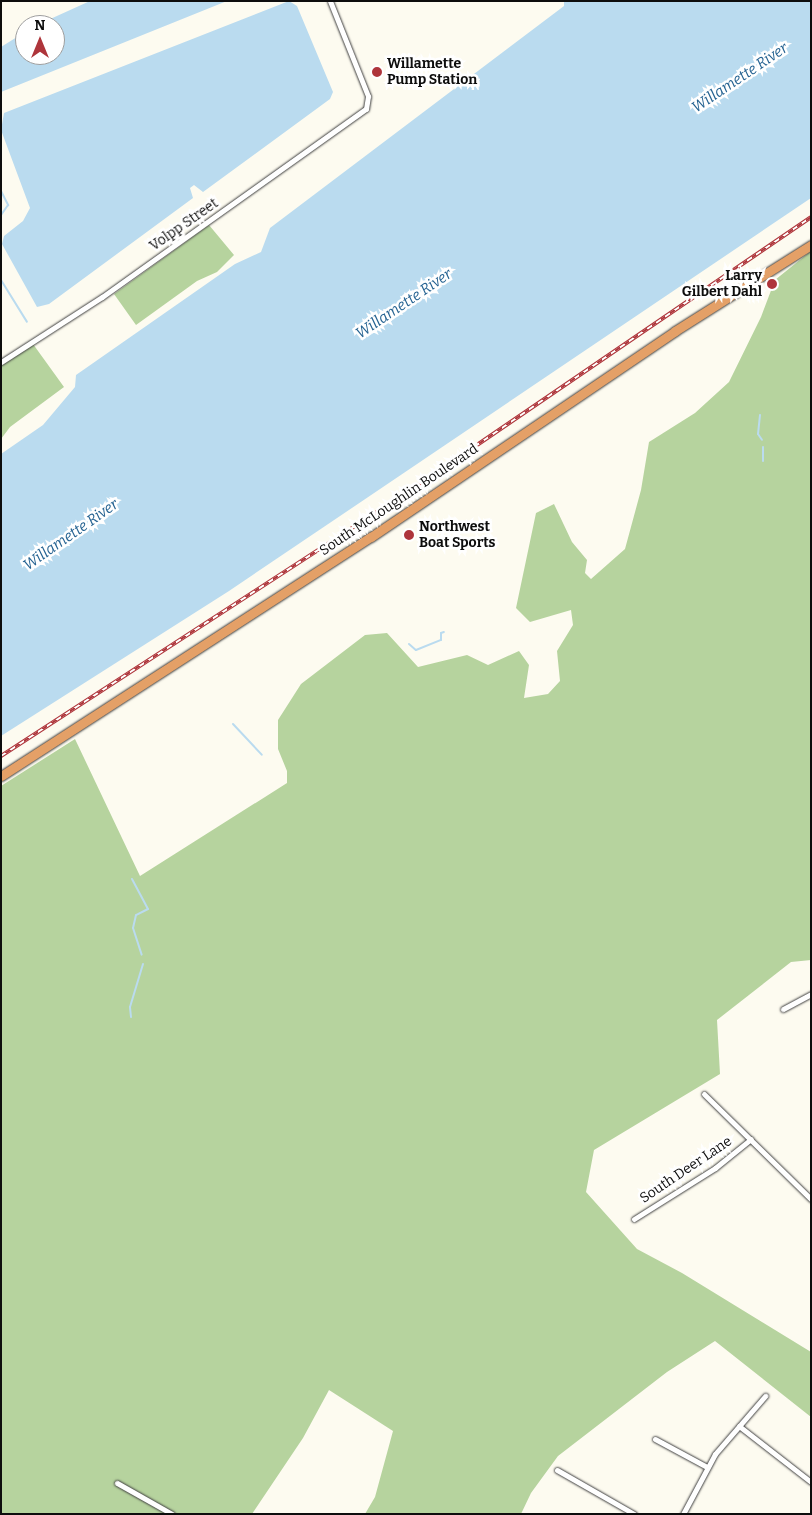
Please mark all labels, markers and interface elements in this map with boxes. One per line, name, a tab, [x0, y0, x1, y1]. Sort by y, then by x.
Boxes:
north arrow	[15, 15, 65, 65]
text: N	[35, 17, 45, 34]
water label: Willamette River	[689, 39, 791, 117]
place label: Willamette Pump Station	[387, 56, 477, 88]
marker: Willamette Pump Station	[371, 66, 383, 78]
street label: Volpp Street	[147, 195, 221, 255]
water label: Willamette River	[353, 265, 455, 343]
place label: Larry Gilbert Dahl	[682, 268, 762, 300]
marker: Larry Gilbert Dahl	[766, 278, 778, 290]
street label: South McLoughlin Boulevard	[317, 441, 481, 559]
water label: Willamette River	[20, 496, 122, 574]
place label: Northwest Boat Sports	[419, 519, 496, 552]
marker: Northwest Boat Sports	[403, 529, 415, 541]
street label: South Deer Lane	[637, 1133, 735, 1207]

